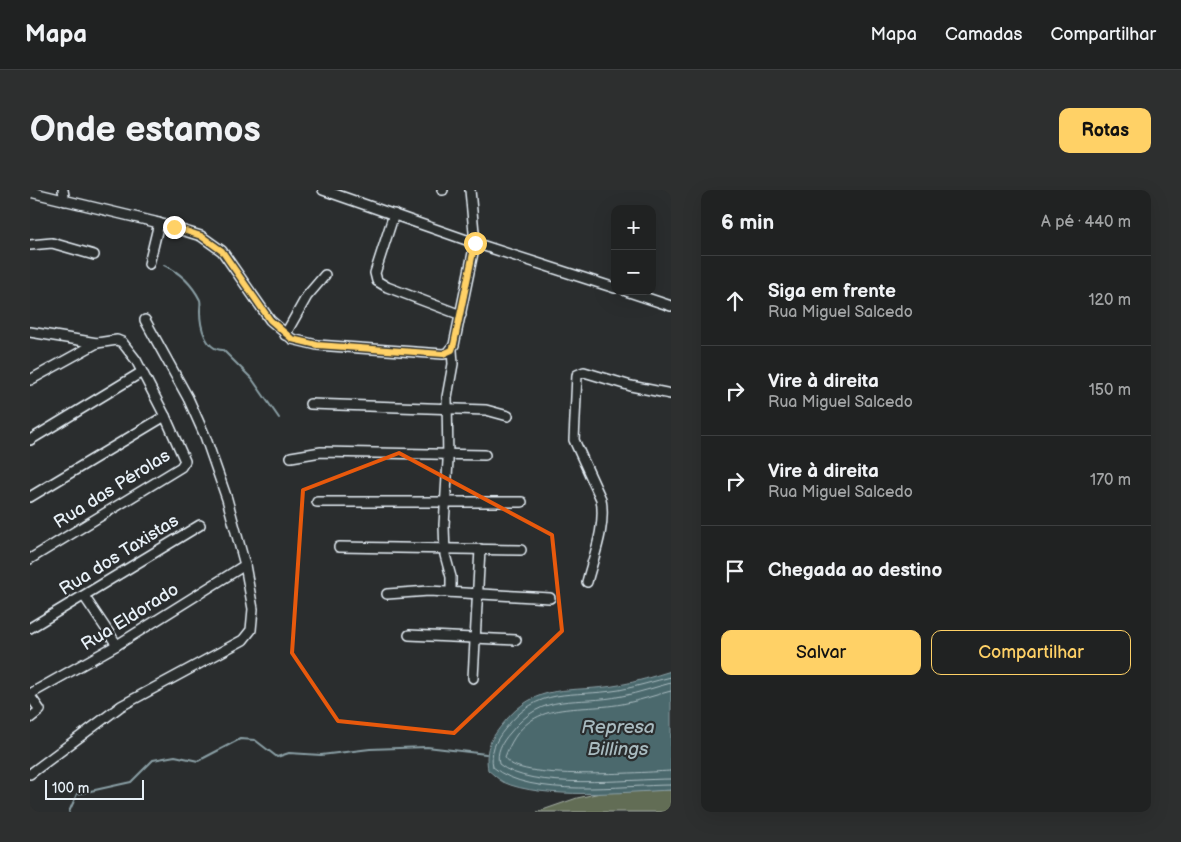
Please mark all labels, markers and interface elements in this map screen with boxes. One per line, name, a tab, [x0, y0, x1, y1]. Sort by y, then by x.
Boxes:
text: Mapa	[25, 20, 87, 49]
text: Mapa	[871, 24, 917, 45]
text: Camadas	[945, 24, 1022, 45]
text: Compartilhar	[1050, 24, 1156, 45]
button: Rotas	[1059, 108, 1151, 153]
text: Onde estamos	[30, 109, 261, 152]
map controls	[611, 205, 656, 295]
button: +	[611, 205, 656, 250]
text: 6 min	[721, 210, 774, 235]
text: A pé · 440 m	[1041, 213, 1131, 232]
route end	[163, 216, 186, 239]
route start	[464, 232, 487, 255]
button: −	[611, 250, 656, 295]
text: Siga em frente	[768, 280, 896, 303]
icon: ahead	[721, 287, 749, 315]
text: 120 m	[1088, 291, 1131, 310]
text: Rua Miguel Salcedo	[768, 303, 913, 322]
text: Vire à direita	[768, 370, 879, 393]
icon: right	[721, 377, 749, 405]
text: 150 m	[1089, 381, 1131, 400]
text: Rua Miguel Salcedo	[768, 393, 913, 412]
street label: Rua das Pérolas	[50, 445, 174, 533]
text: Vire à direita	[768, 460, 879, 483]
icon: right	[721, 467, 749, 495]
text: 170 m	[1090, 471, 1131, 490]
text: Rua Miguel Salcedo	[768, 483, 913, 502]
street label: Rua dos Taxistas	[56, 510, 182, 600]
icon: arrive	[721, 557, 749, 585]
text: Chegada ao destino	[768, 559, 942, 582]
street label: Rua Eldorado	[77, 579, 183, 655]
button: Salvar	[721, 630, 921, 675]
button: Compartilhar	[931, 630, 1131, 675]
water label: Represa Billings	[581, 716, 655, 761]
scale bar	[45, 777, 144, 800]
text: 100 m	[52, 780, 89, 797]

